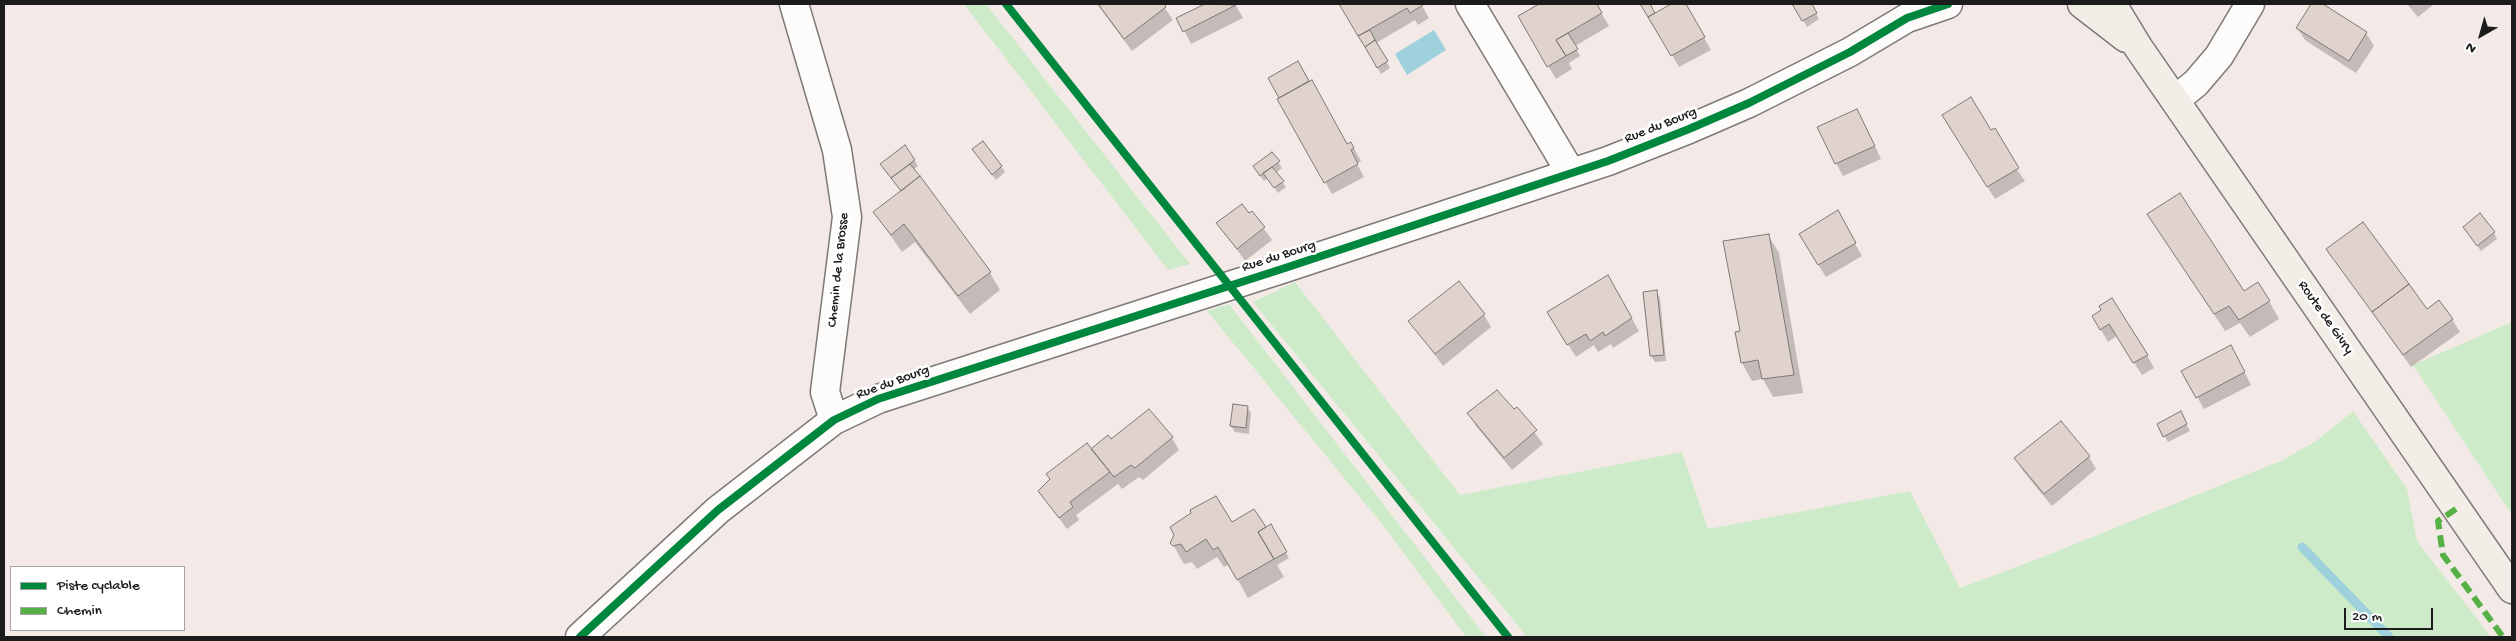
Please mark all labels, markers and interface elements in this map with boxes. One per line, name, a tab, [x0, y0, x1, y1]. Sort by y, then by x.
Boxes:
north arrow	[2456, 10, 2506, 60]
text: N	[2463, 38, 2480, 57]
street label: Rue du Bourg	[1622, 104, 1700, 148]
street label: Chemin de la Brosse	[825, 212, 853, 328]
street label: Rue du Bourg	[1240, 237, 1318, 277]
street label: Route de Givry	[2293, 278, 2357, 358]
street label: Rue du Bourg	[854, 362, 932, 404]
legend	[10, 566, 185, 631]
text: Piste cyclable	[57, 577, 140, 595]
scale bar	[2346, 598, 2435, 630]
text: Chemin	[57, 602, 102, 620]
text: 20 m	[2352, 608, 2382, 626]

